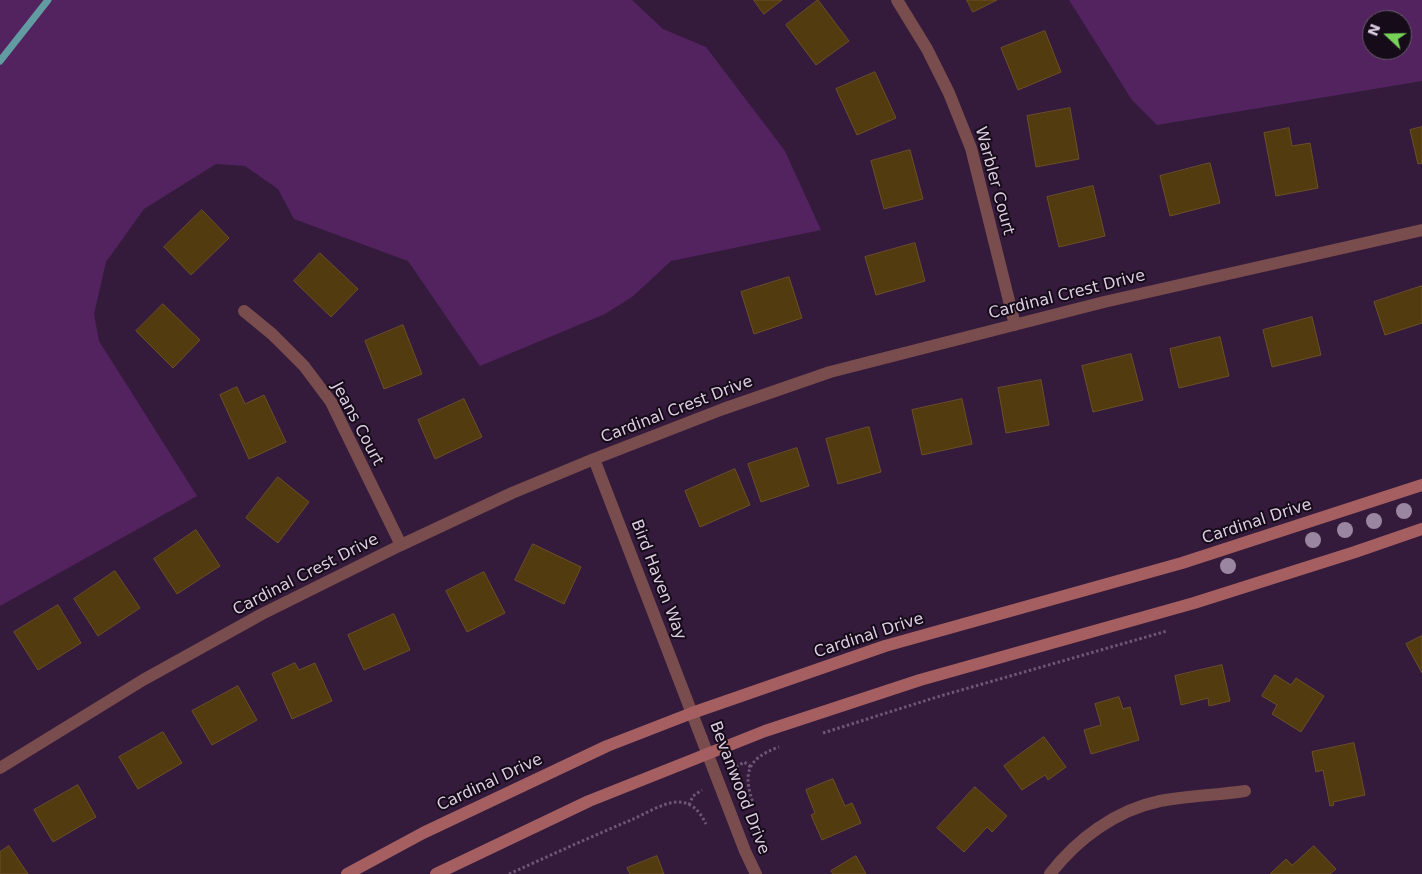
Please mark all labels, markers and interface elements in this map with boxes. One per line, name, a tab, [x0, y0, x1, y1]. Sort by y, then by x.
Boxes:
north arrow	[1362, 10, 1412, 60]
text: N	[1364, 22, 1383, 38]
street label: Warbler Court	[970, 125, 1018, 237]
street label: Cardinal Crest Drive	[987, 266, 1147, 324]
street label: Cardinal Crest Drive	[598, 372, 756, 448]
street label: Jeans Court	[327, 379, 387, 469]
street label: Cardinal Drive	[1200, 495, 1314, 549]
street label: Bird Haven Way	[626, 517, 690, 643]
street label: Cardinal Crest Drive	[230, 530, 382, 620]
street label: Cardinal Drive	[812, 609, 926, 663]
street label: Bevanwood Drive	[705, 719, 773, 857]
street label: Cardinal Drive	[434, 750, 546, 816]

